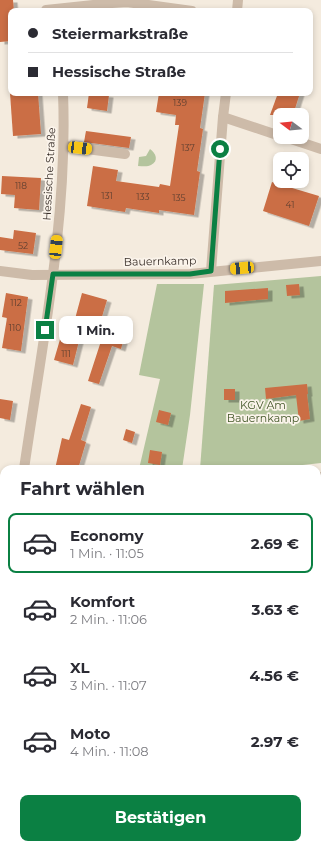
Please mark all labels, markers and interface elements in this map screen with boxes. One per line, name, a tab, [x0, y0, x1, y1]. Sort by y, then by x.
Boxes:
text: Steiermarkstraße	[52, 24, 188, 43]
text: Hessische Straße	[52, 62, 186, 81]
house number: 139	[173, 97, 187, 108]
north arrow	[273, 108, 309, 144]
map controls	[273, 108, 309, 188]
street label: Hessische Straße	[40, 127, 58, 221]
route start	[211, 140, 229, 158]
car	[67, 141, 93, 155]
house number: 137	[181, 142, 195, 153]
button: locate	[273, 152, 309, 188]
house number: 118	[15, 180, 27, 191]
house number: 131	[101, 190, 113, 201]
house number: 133	[136, 191, 150, 202]
house number: 135	[172, 192, 186, 203]
house number: 41	[286, 199, 294, 210]
car	[49, 234, 63, 260]
house number: 52	[18, 240, 28, 251]
street label: Bauernkamp	[124, 253, 196, 269]
car	[230, 261, 254, 275]
house number: 112	[10, 297, 22, 308]
callout: 1 Min.	[59, 316, 133, 344]
route end	[36, 321, 54, 339]
house number: 110	[9, 322, 21, 333]
text: 1 Min.	[77, 322, 115, 338]
house number: 111	[61, 348, 71, 359]
park label: KGV Am Bauernkamp	[227, 398, 299, 425]
text: Fahrt wählen	[20, 478, 145, 500]
icon: car	[22, 525, 58, 561]
text: Economy	[70, 526, 143, 545]
text: 2.69 €	[251, 534, 299, 553]
text: 1 Min. · 11:05	[70, 545, 144, 561]
icon: car	[22, 591, 58, 627]
text: Komfort	[70, 592, 135, 611]
text: 3.63 €	[252, 600, 299, 619]
text: 2 Min. · 11:06	[70, 611, 147, 627]
icon: car	[22, 657, 58, 693]
text: XL	[70, 658, 89, 677]
text: 4.56 €	[250, 666, 299, 685]
text: 3 Min. · 11:07	[70, 677, 147, 693]
icon: car	[22, 723, 58, 759]
text: Moto	[70, 724, 110, 743]
text: 2.97 €	[251, 732, 299, 751]
text: 4 Min. · 11:08	[70, 743, 149, 759]
button: Bestätigen	[20, 795, 301, 841]

